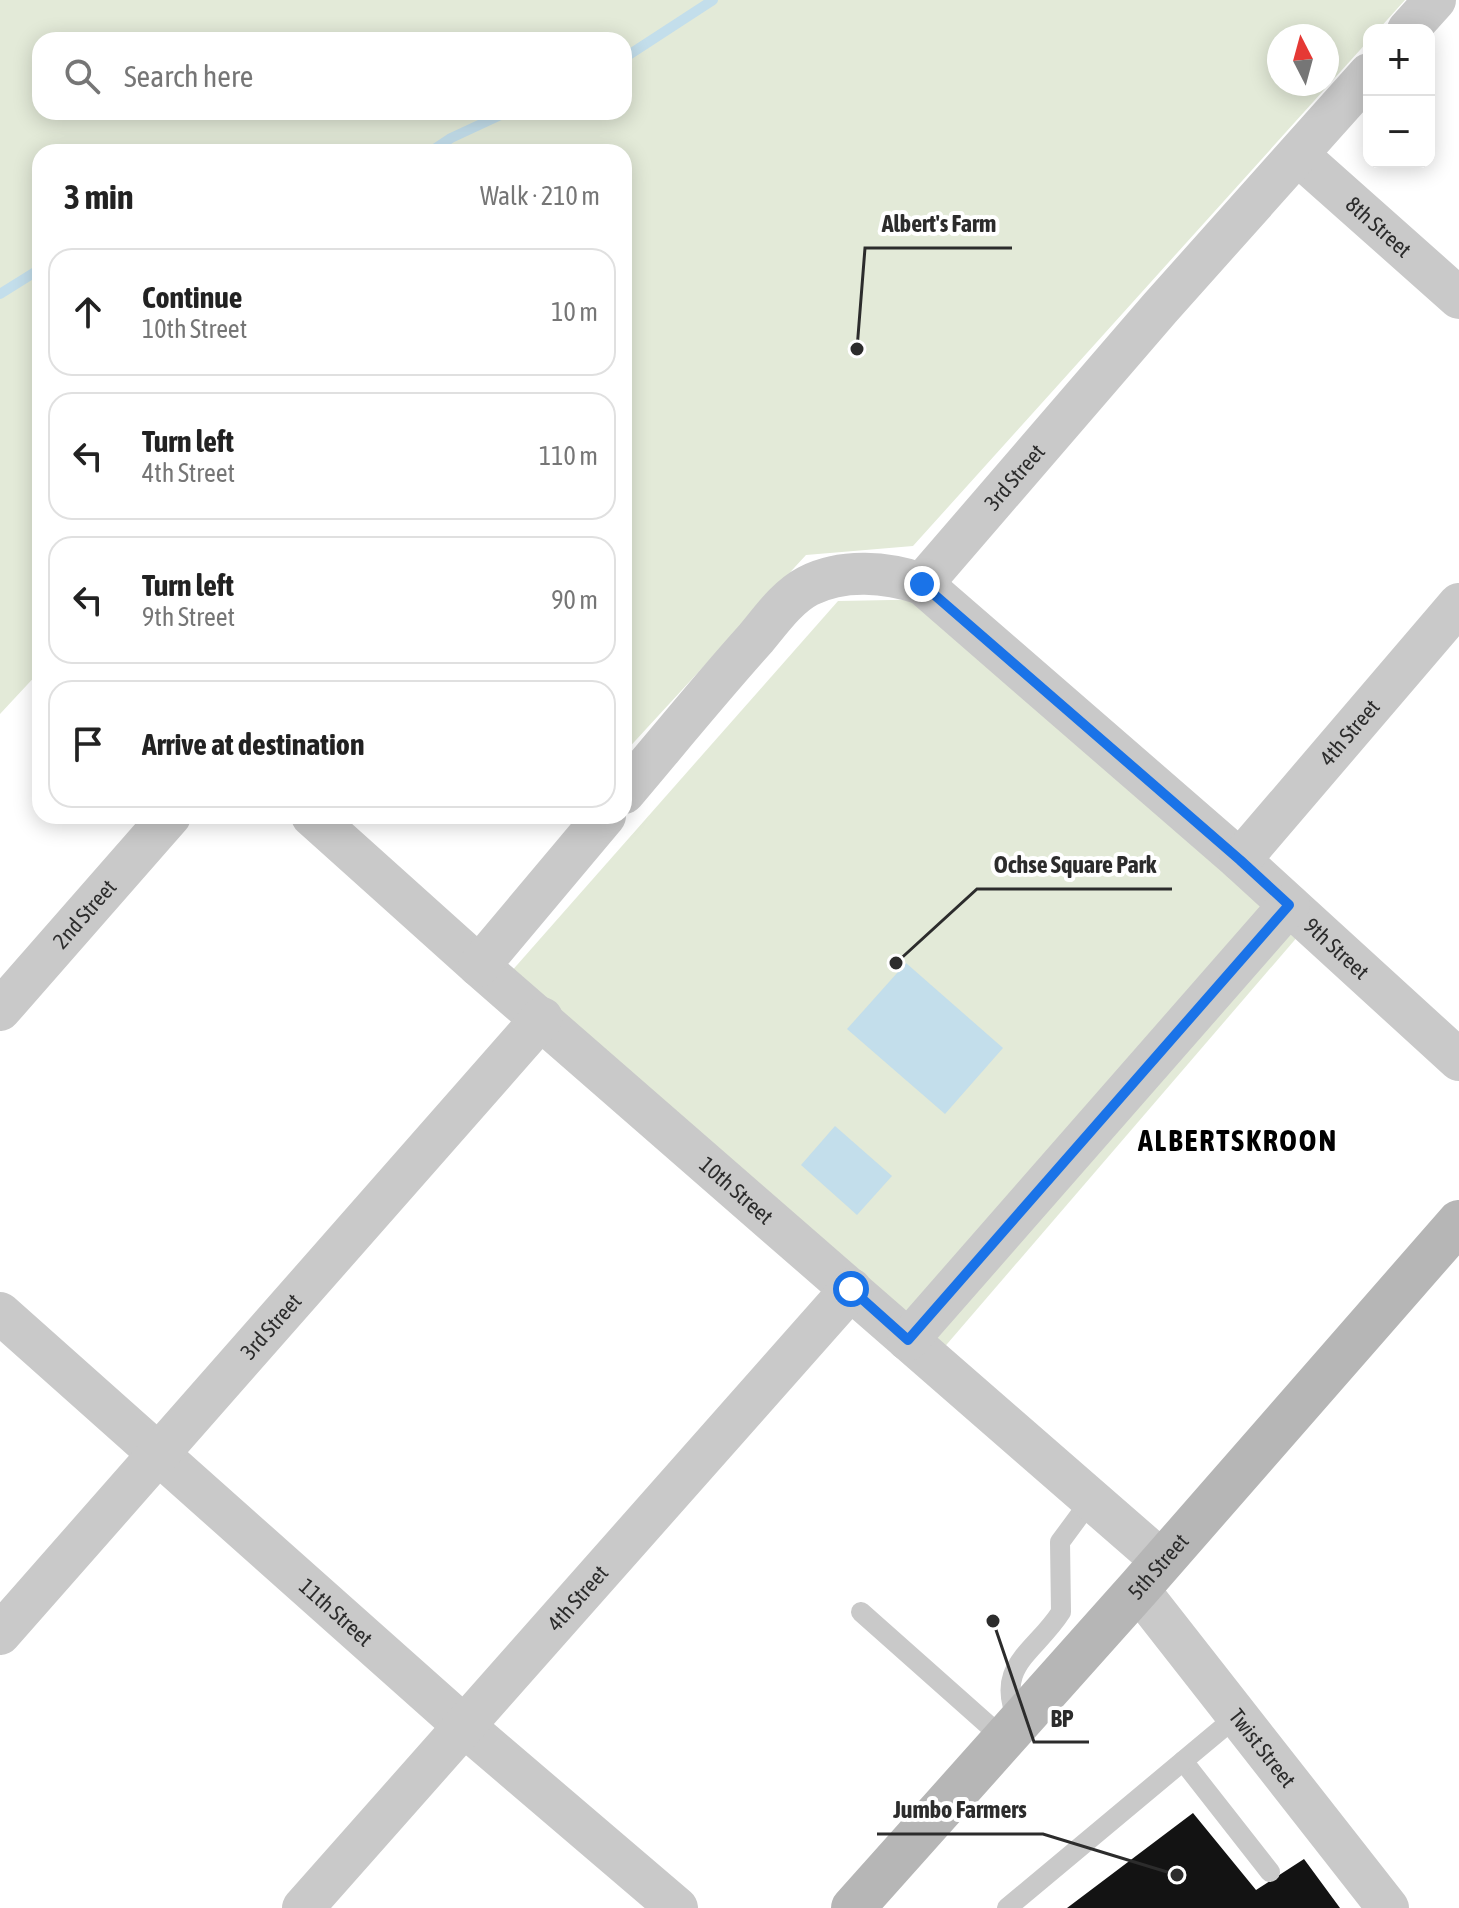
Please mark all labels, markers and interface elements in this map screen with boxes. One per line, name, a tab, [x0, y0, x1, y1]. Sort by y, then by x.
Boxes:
north arrow	[1267, 24, 1339, 96]
map controls	[1363, 24, 1435, 168]
button: +	[1363, 24, 1435, 96]
search box	[32, 32, 632, 120]
icon: search	[60, 54, 104, 98]
text: Search here	[124, 59, 253, 93]
button: −	[1363, 96, 1435, 168]
text: 3 min	[64, 177, 133, 216]
text: Walk · 210 m	[480, 181, 600, 211]
street label: 8th Street	[1341, 191, 1417, 263]
callout: Albert's Farm	[865, 200, 1012, 248]
text: Albert's Farm	[881, 210, 996, 237]
text: Continue	[142, 280, 242, 314]
icon: ahead	[66, 290, 110, 334]
text: 10 m	[551, 297, 598, 327]
text: 10th Street	[142, 314, 247, 344]
text: Turn left	[142, 424, 234, 458]
icon: left	[66, 434, 110, 478]
street label: 3rd Street	[979, 439, 1050, 515]
text: 110 m	[539, 441, 598, 471]
text: 4th Street	[142, 458, 235, 488]
route end	[904, 566, 940, 602]
text: Turn left	[142, 568, 234, 602]
icon: left	[66, 578, 110, 622]
text: 90 m	[551, 585, 598, 615]
text: 9th Street	[142, 602, 235, 632]
street label: 4th Street	[1314, 694, 1385, 771]
icon: arrive	[66, 722, 110, 766]
text: Arrive at destination	[142, 727, 364, 761]
callout: Ochse Square Park	[977, 841, 1172, 889]
text: Ochse Square Park	[994, 851, 1157, 878]
street label: 2nd Street	[47, 874, 121, 953]
street label: 9th Street	[1299, 912, 1375, 984]
district label: ALBERTSKROON	[1137, 1123, 1338, 1157]
street label: 10th Street	[694, 1151, 779, 1229]
route start	[833, 1271, 869, 1307]
street label: 3rd Street	[235, 1288, 307, 1364]
street label: 5th Street	[1122, 1528, 1194, 1604]
street label: 4th Street	[542, 1560, 613, 1636]
street label: 11th Street	[294, 1573, 378, 1652]
callout: BP	[1034, 1694, 1089, 1742]
street label: Twist Street	[1224, 1704, 1301, 1792]
text: BP	[1050, 1705, 1074, 1732]
callout: Jumbo Farmers	[877, 1786, 1043, 1834]
text: Jumbo Farmers	[892, 1796, 1027, 1823]

